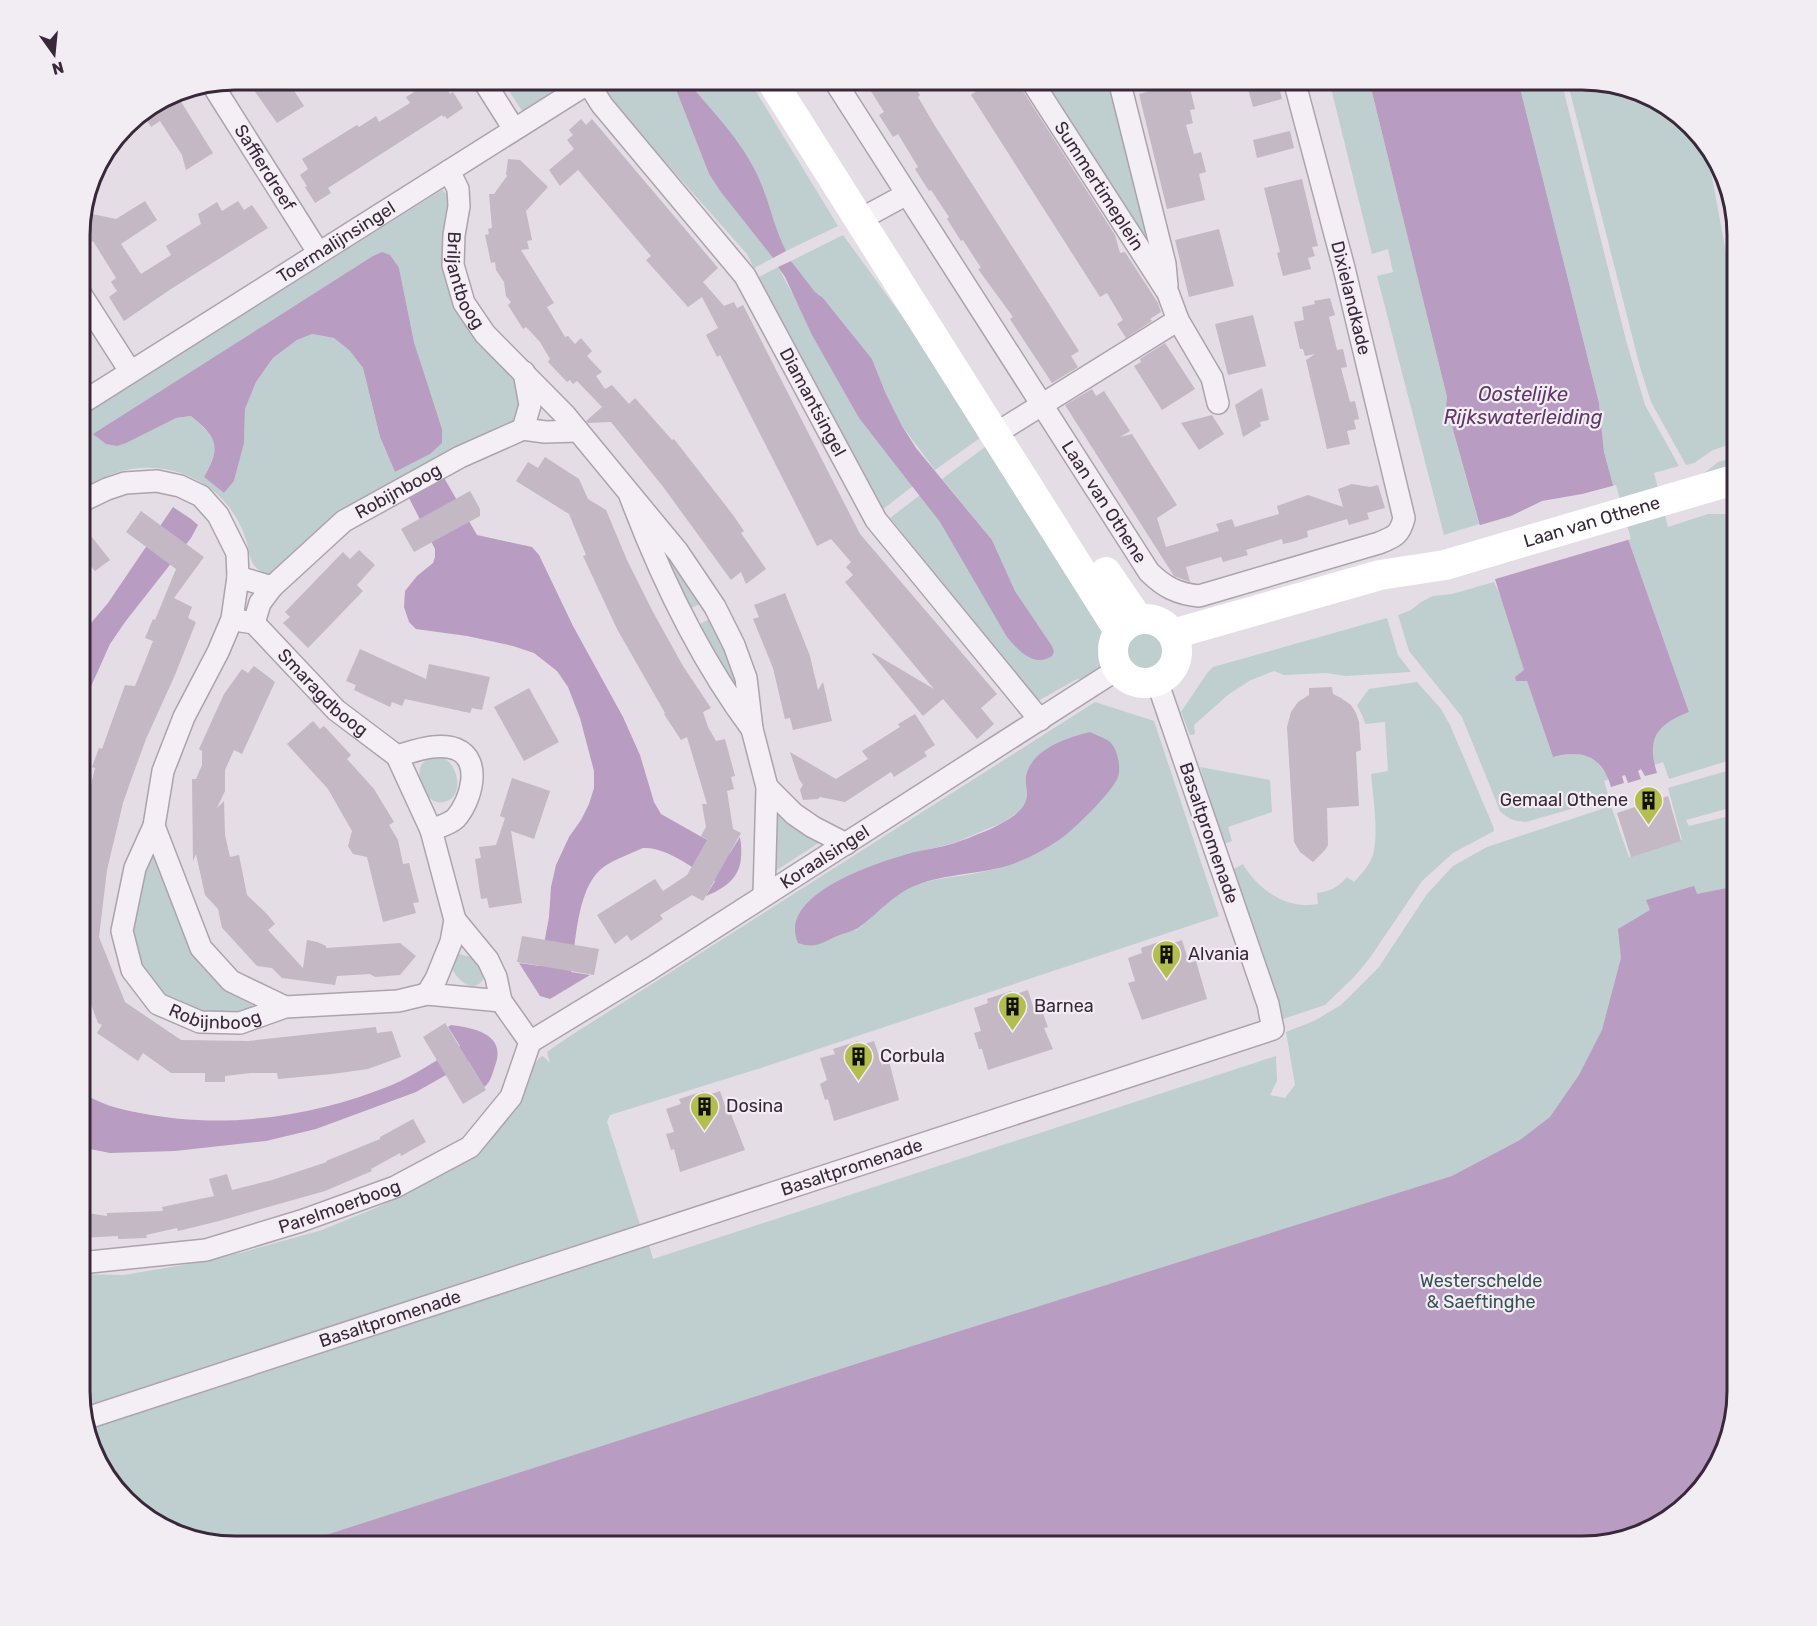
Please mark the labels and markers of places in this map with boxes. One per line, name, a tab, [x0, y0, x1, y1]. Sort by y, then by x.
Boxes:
building icon: Gemaal Othene	[1633, 784, 1665, 826]
place label: Gemaal Othene	[1500, 789, 1628, 811]
building icon: Alvania	[1151, 938, 1183, 980]
place label: Alvania	[1188, 943, 1249, 965]
building icon: Barnea	[997, 990, 1029, 1032]
place label: Barnea	[1034, 995, 1094, 1017]
building icon: Corbula	[843, 1040, 875, 1082]
place label: Corbula	[880, 1045, 945, 1067]
building icon: Dosina	[689, 1090, 721, 1132]
place label: Dosina	[726, 1095, 783, 1117]

